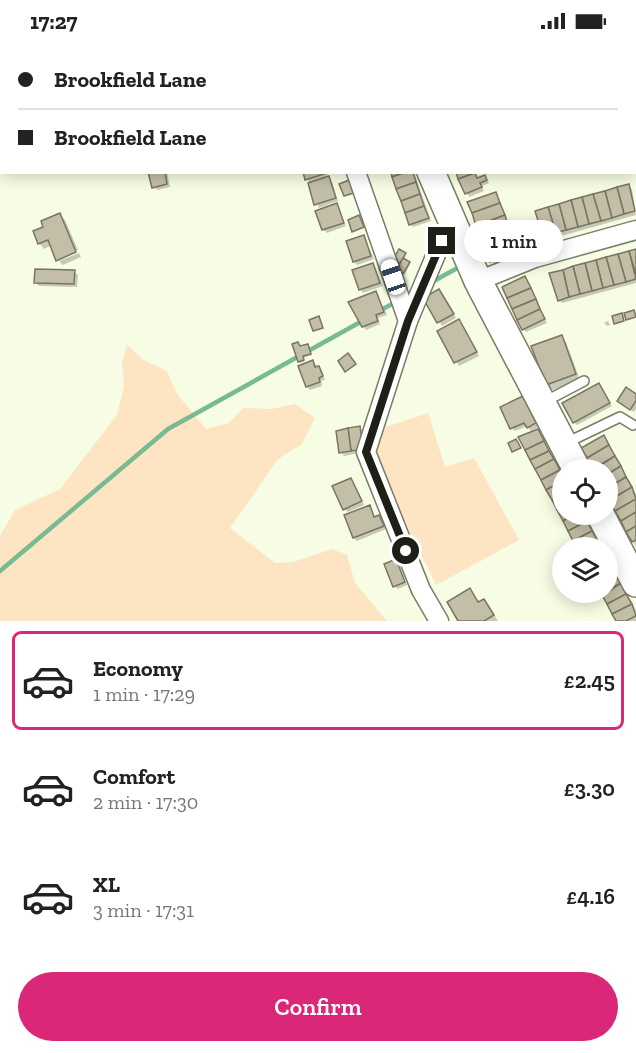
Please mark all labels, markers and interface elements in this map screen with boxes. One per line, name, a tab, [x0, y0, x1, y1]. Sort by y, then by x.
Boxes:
text: 17:27	[30, 8, 78, 35]
text: Brookfield Lane	[54, 66, 206, 93]
text: Brookfield Lane	[54, 124, 206, 151]
callout: 1 min	[463, 220, 562, 262]
route end	[428, 227, 455, 254]
text: 1 min	[490, 229, 537, 253]
car	[379, 257, 407, 297]
map controls	[552, 459, 618, 603]
button: locate	[552, 459, 618, 525]
route start	[392, 537, 419, 564]
button: layers	[552, 537, 618, 603]
icon: car	[21, 654, 75, 708]
text: Economy	[93, 655, 183, 682]
text: £2.45	[564, 667, 615, 694]
text: 1 min · 17:29	[93, 682, 195, 706]
icon: car	[21, 762, 75, 816]
text: Comfort	[93, 763, 175, 790]
text: £3.30	[564, 775, 615, 802]
text: 2 min · 17:30	[93, 790, 198, 814]
icon: car	[21, 870, 75, 924]
text: XL	[93, 871, 120, 898]
text: £4.16	[566, 883, 615, 910]
text: 3 min · 17:31	[93, 898, 194, 922]
button: Confirm	[18, 972, 618, 1041]

